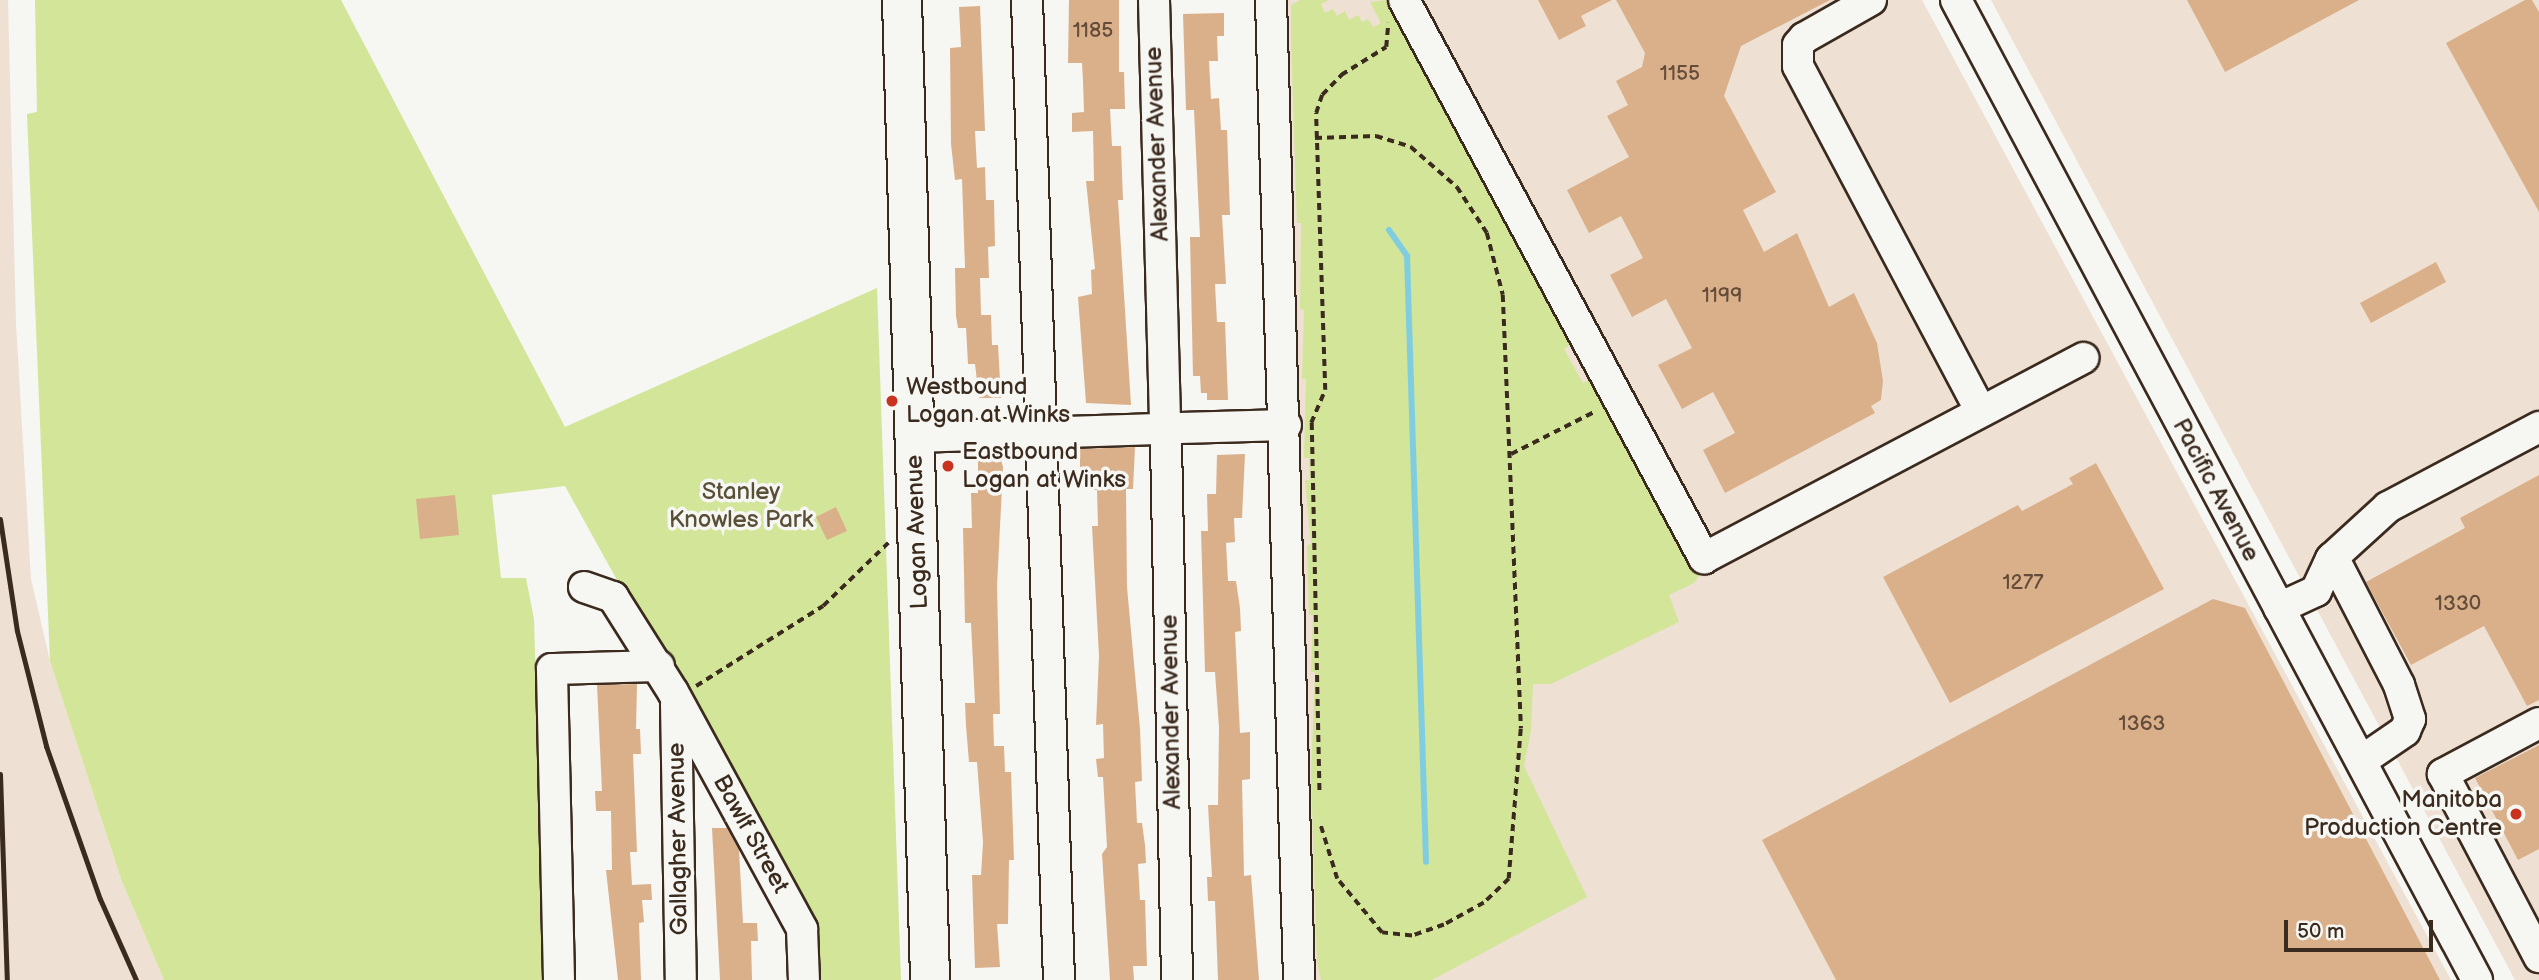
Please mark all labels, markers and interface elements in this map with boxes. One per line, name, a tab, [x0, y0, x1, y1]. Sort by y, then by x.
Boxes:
house number: 1185	[1073, 18, 1113, 44]
street label: Alexander Avenue	[1139, 46, 1175, 242]
house number: 1155	[1660, 61, 1700, 87]
house number: 1199	[1702, 283, 1742, 309]
place label: Westbound Logan at Winks	[906, 373, 1071, 429]
marker: Westbound Logan at Winks	[884, 393, 900, 409]
street label: Pacific Avenue	[2166, 414, 2266, 566]
place label: Eastbound Logan at Winks	[962, 438, 1127, 494]
street label: Logan Avenue	[900, 454, 934, 610]
marker: Eastbound Logan at Winks	[940, 458, 956, 474]
park label: Stanley Knowles Park	[669, 478, 813, 534]
house number: 1277	[2002, 570, 2044, 596]
house number: 1330	[2435, 591, 2481, 617]
street label: Alexander Avenue	[1155, 614, 1187, 810]
house number: 1363	[2119, 711, 2165, 737]
street label: Gallagher Avenue	[662, 742, 694, 936]
street label: Bawlf Street	[707, 770, 795, 898]
place label: Manitoba Production Centre	[2304, 786, 2502, 842]
marker: Manitoba Production Centre	[2508, 806, 2524, 822]
scale bar	[2287, 906, 2436, 950]
text: 50 m	[2297, 919, 2344, 944]

